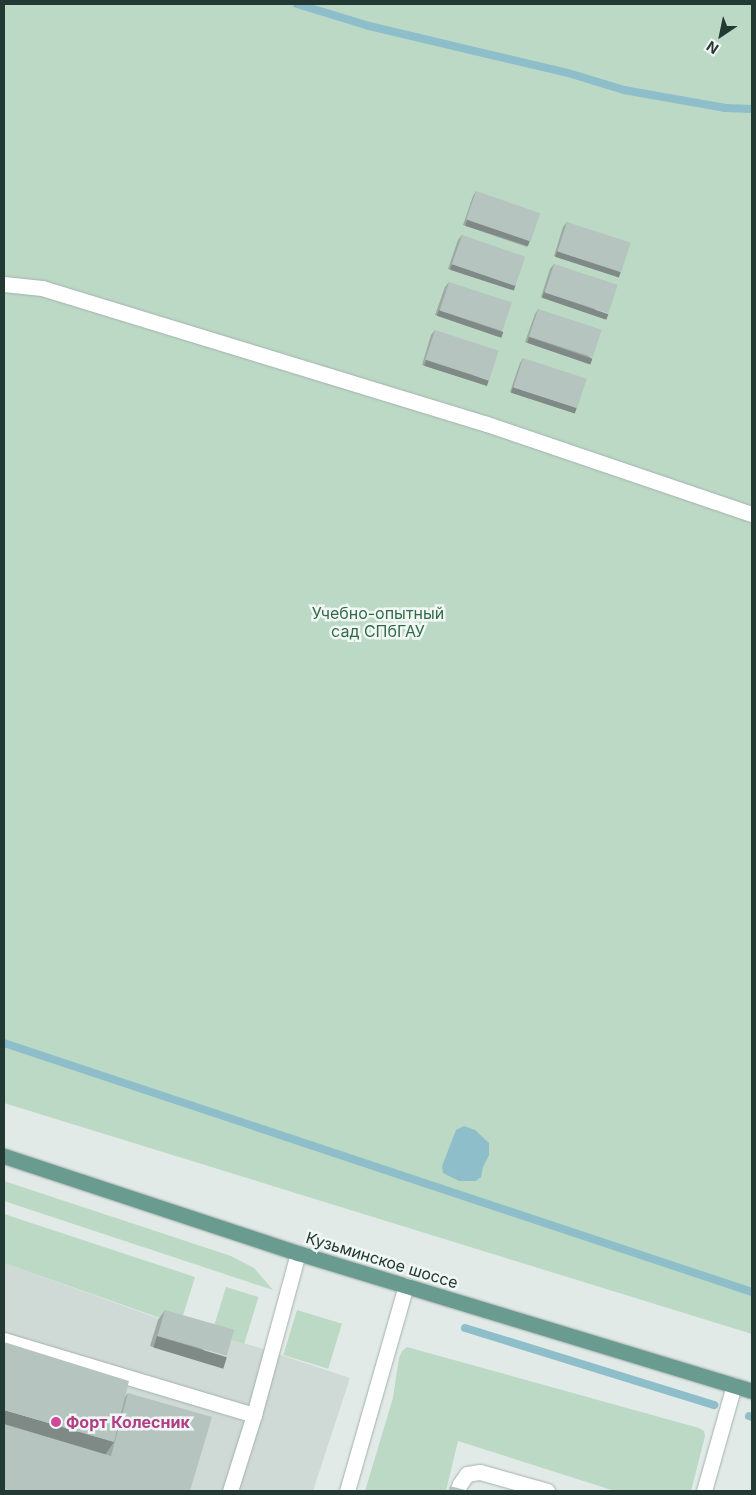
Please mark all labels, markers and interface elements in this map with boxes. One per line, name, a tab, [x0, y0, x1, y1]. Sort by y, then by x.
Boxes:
north arrow	[696, 10, 746, 60]
text: N	[703, 38, 722, 58]
park label: Учебно-опытный сад СПбГАУ	[312, 603, 444, 641]
street label: Кузьминское шоссе	[304, 1228, 460, 1292]
place label: Форт Колесник	[66, 1412, 190, 1432]
marker: Форт Колесник	[50, 1416, 62, 1428]

